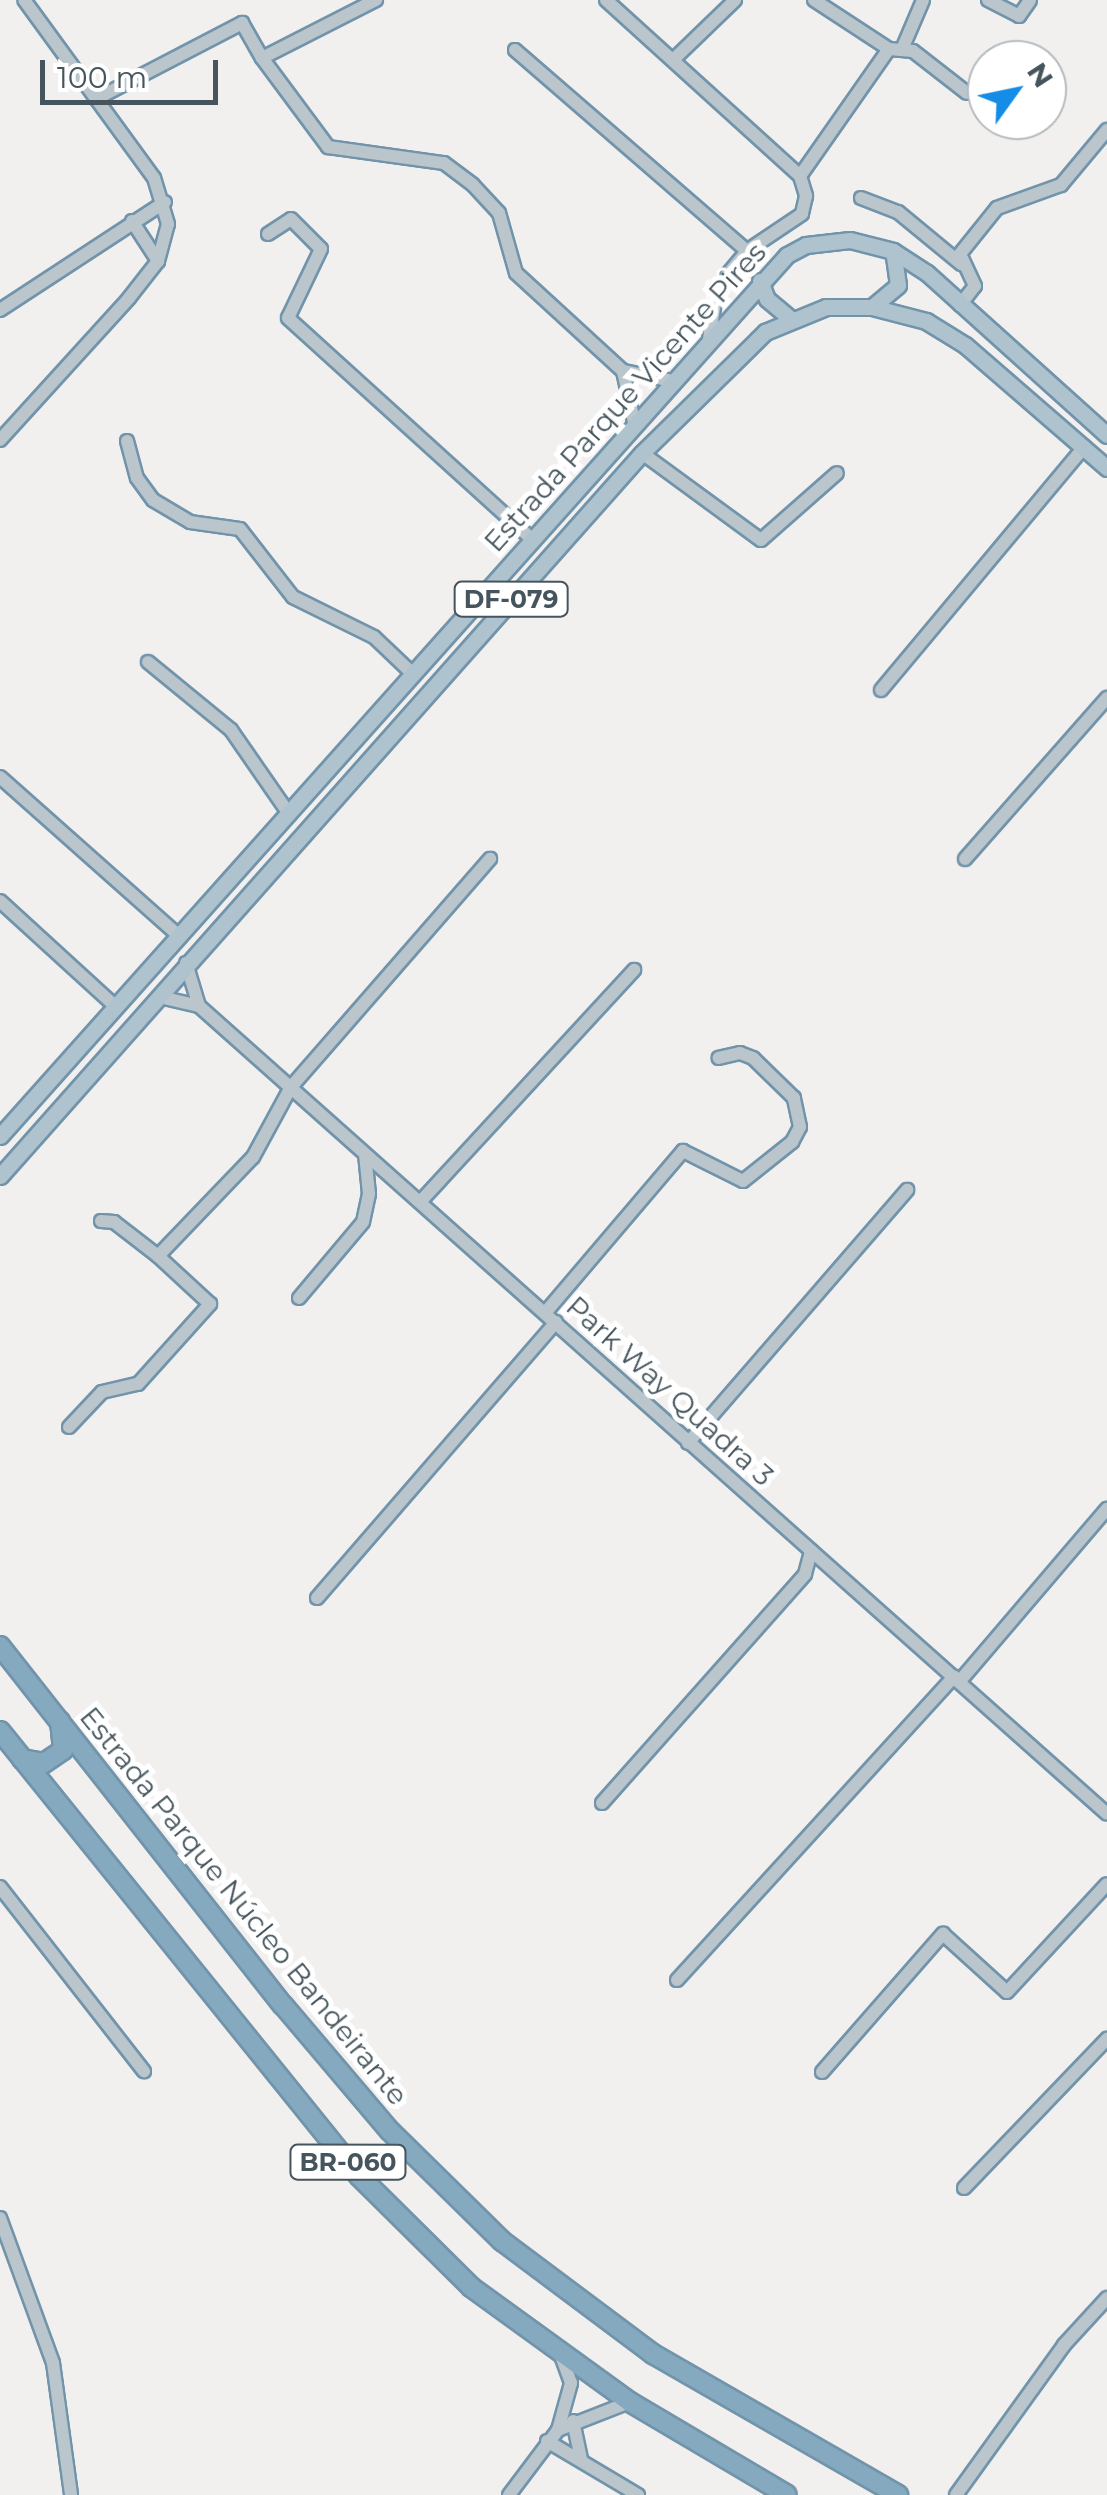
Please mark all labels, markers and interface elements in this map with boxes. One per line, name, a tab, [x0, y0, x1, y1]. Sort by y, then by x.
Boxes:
scale bar	[45, 40, 222, 102]
north arrow	[967, 40, 1067, 140]
text: N	[1020, 56, 1061, 93]
text: 100 m	[57, 59, 147, 96]
street label: Estrada Parque Vicente Pires	[477, 236, 773, 558]
road number: DF-079	[454, 579, 568, 619]
street label: Park Way Quadra 3	[560, 1289, 780, 1493]
street label: Estrada Parque Núcleo Bandeirante	[73, 1700, 415, 2112]
road number: BR-060	[288, 2142, 408, 2182]

